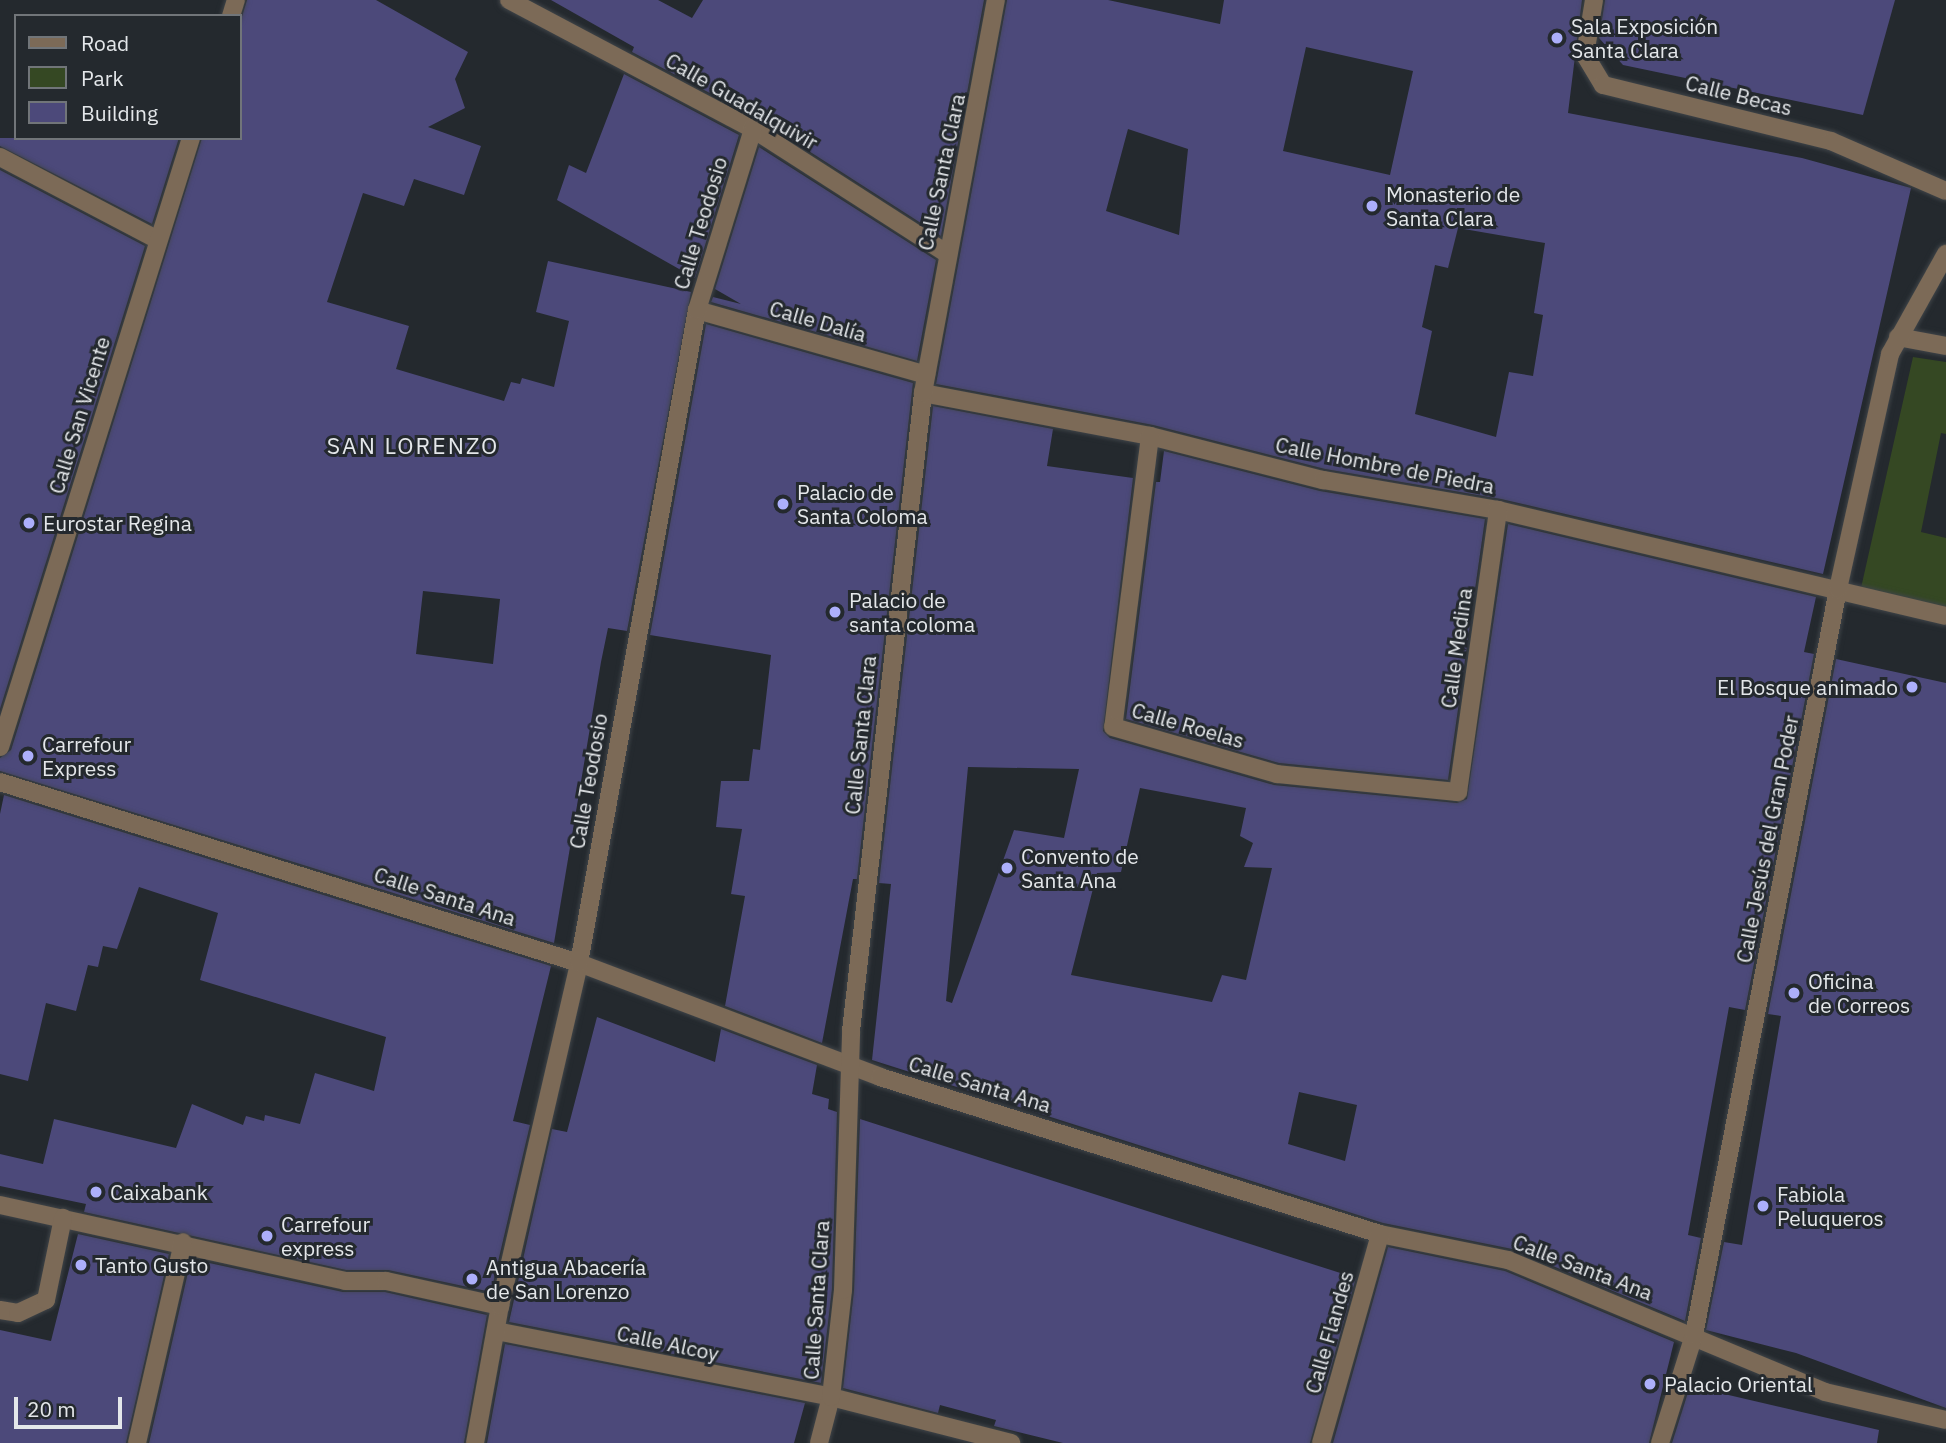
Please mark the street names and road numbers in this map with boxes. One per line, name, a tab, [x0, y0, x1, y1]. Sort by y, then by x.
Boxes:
street label: Calle Guadalquivir	[661, 47, 823, 155]
street label: Calle Becas	[1683, 70, 1795, 120]
street label: Calle Santa Clara	[912, 91, 970, 253]
street label: Calle Teodosio	[668, 154, 732, 292]
street label: Calle Dalía	[767, 295, 869, 347]
street label: Calle San Vicente	[43, 333, 115, 497]
street label: Calle Hombre de Piedra	[1273, 431, 1497, 499]
street label: Calle Medina	[1435, 586, 1477, 710]
street label: Calle Santa Clara	[839, 654, 881, 816]
street label: Calle Roelas	[1129, 697, 1247, 753]
street label: Calle Teodosio	[564, 711, 612, 851]
street label: Calle Jesús del Gran Poder	[1731, 713, 1803, 965]
street label: Calle Santa Ana	[371, 861, 519, 931]
street label: Calle Santa Ana	[906, 1050, 1054, 1118]
street label: Calle Santa Clara	[798, 1219, 834, 1381]
street label: Calle Santa Ana	[1510, 1229, 1656, 1305]
street label: Calle Flandes	[1299, 1268, 1359, 1396]
street label: Calle Alcoy	[615, 1320, 721, 1366]

